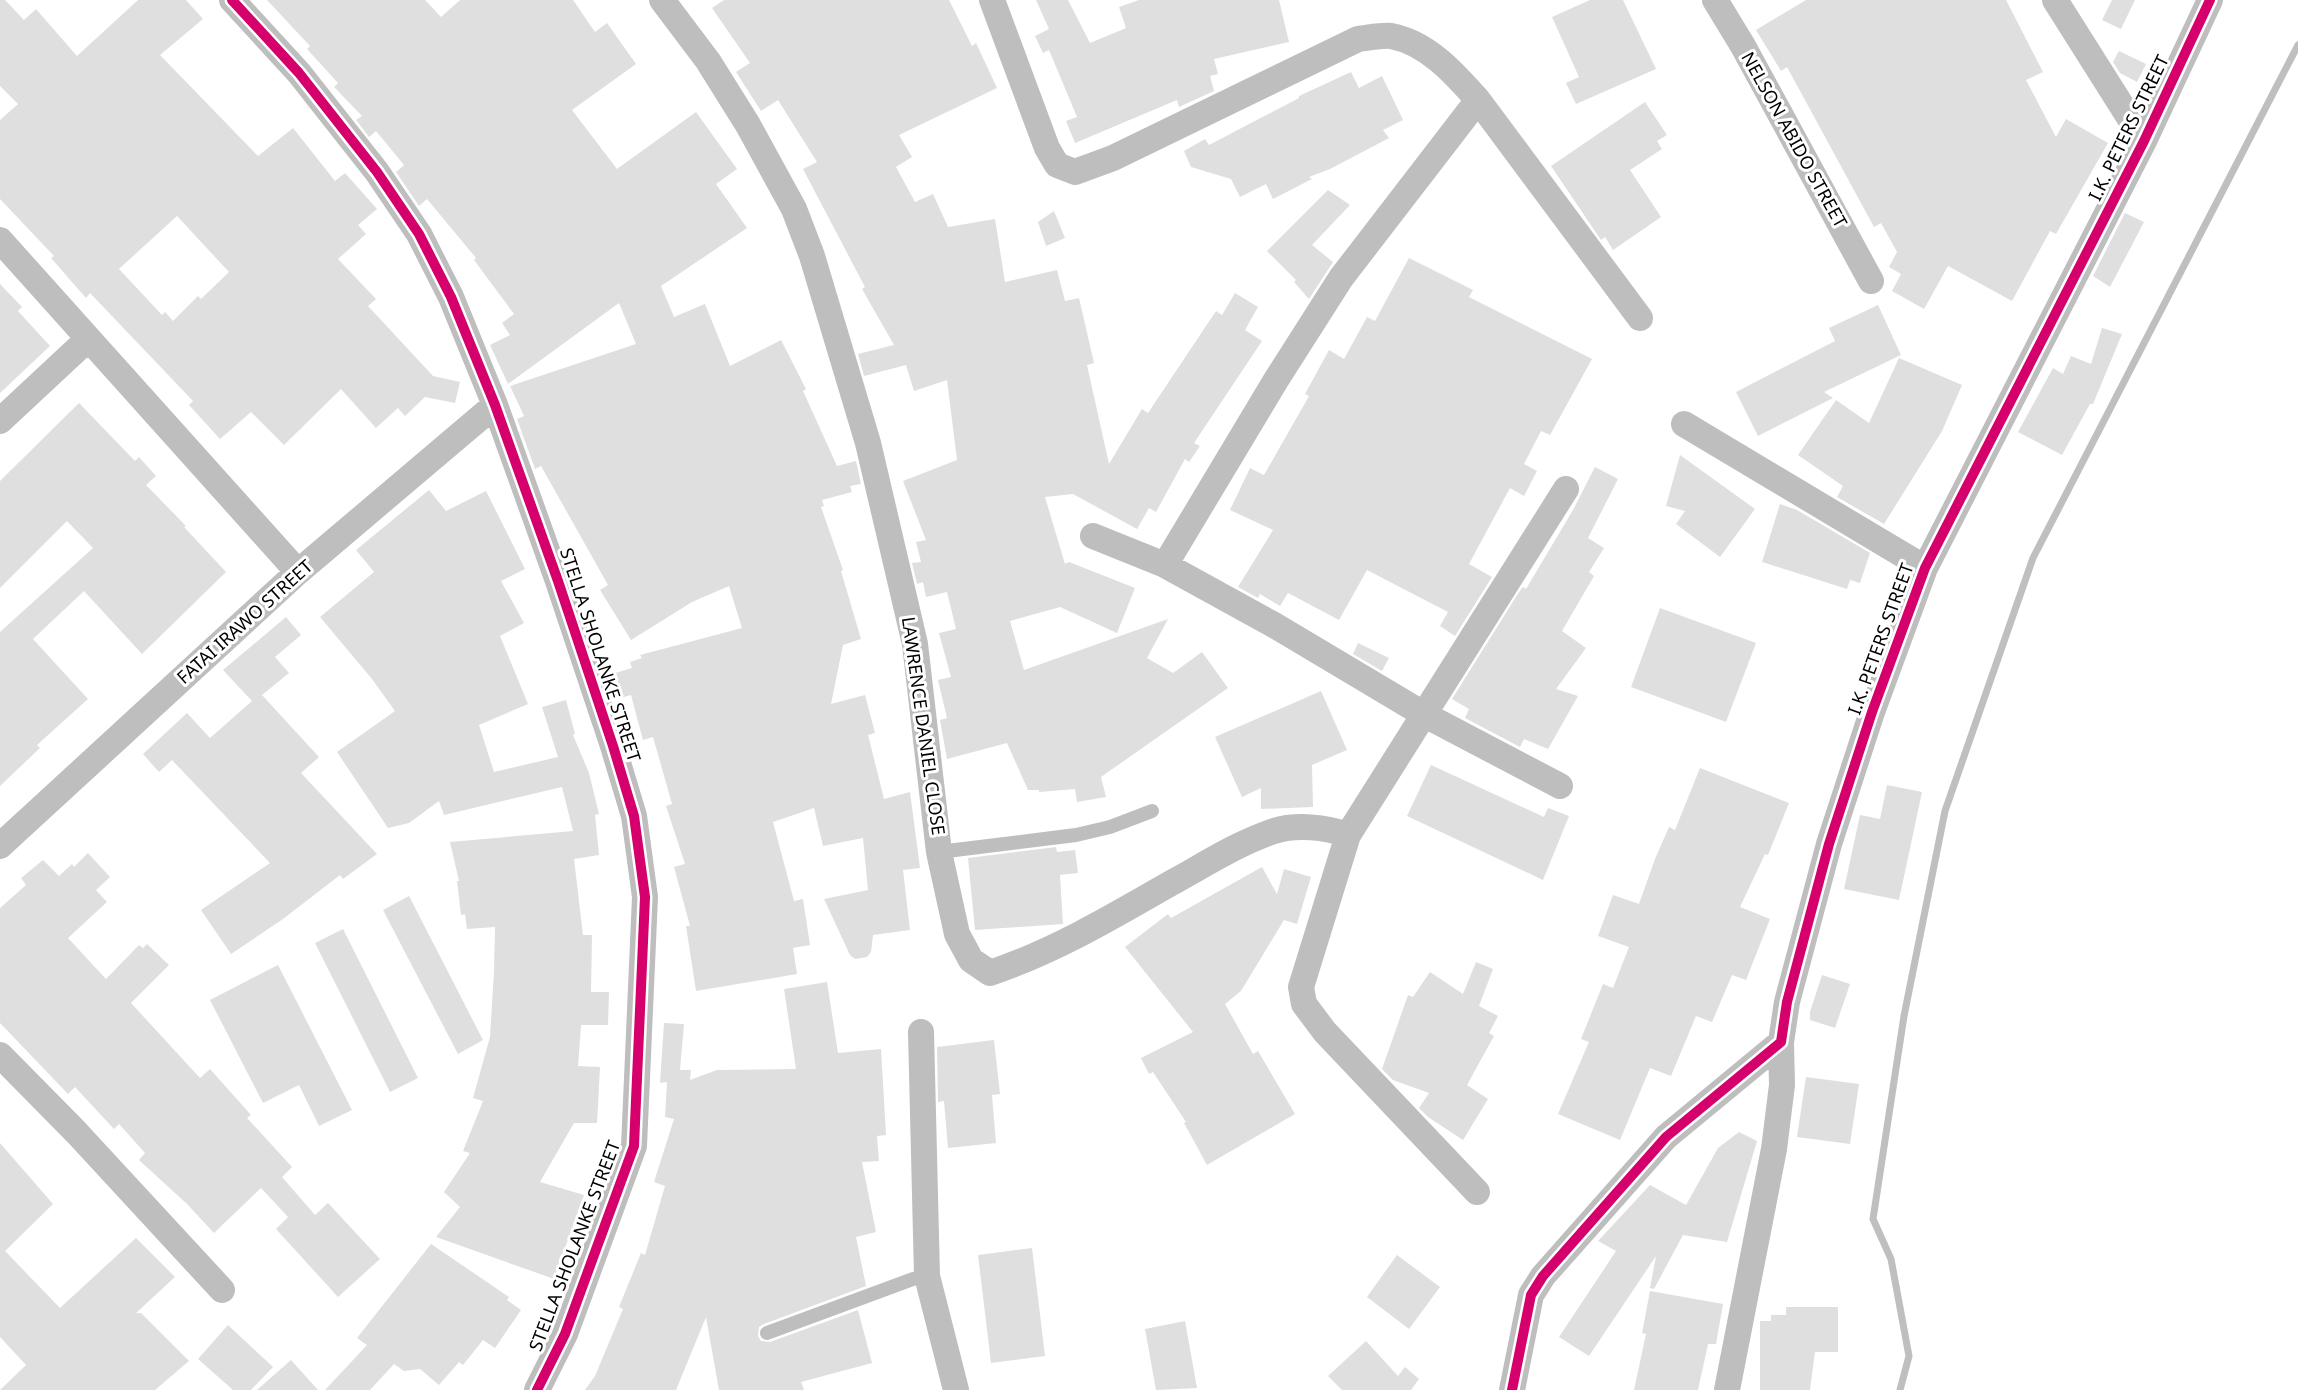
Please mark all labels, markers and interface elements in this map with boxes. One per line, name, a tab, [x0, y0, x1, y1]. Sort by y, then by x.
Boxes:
street label: NELSON ABIDO STREET	[1736, 47, 1853, 232]
street label: I.K. PETERS STREET	[2082, 51, 2174, 204]
street label: STELLA SHOLANKE STREET	[555, 545, 647, 765]
street label: FATAI IRAWO STREET	[171, 554, 317, 689]
street label: I.K. PETERS STREET	[1842, 560, 1919, 718]
street label: LAWRENCE DANIEL CLOSE	[897, 615, 951, 837]
street label: STELLA SHOLANKE STREET	[523, 1137, 625, 1354]

